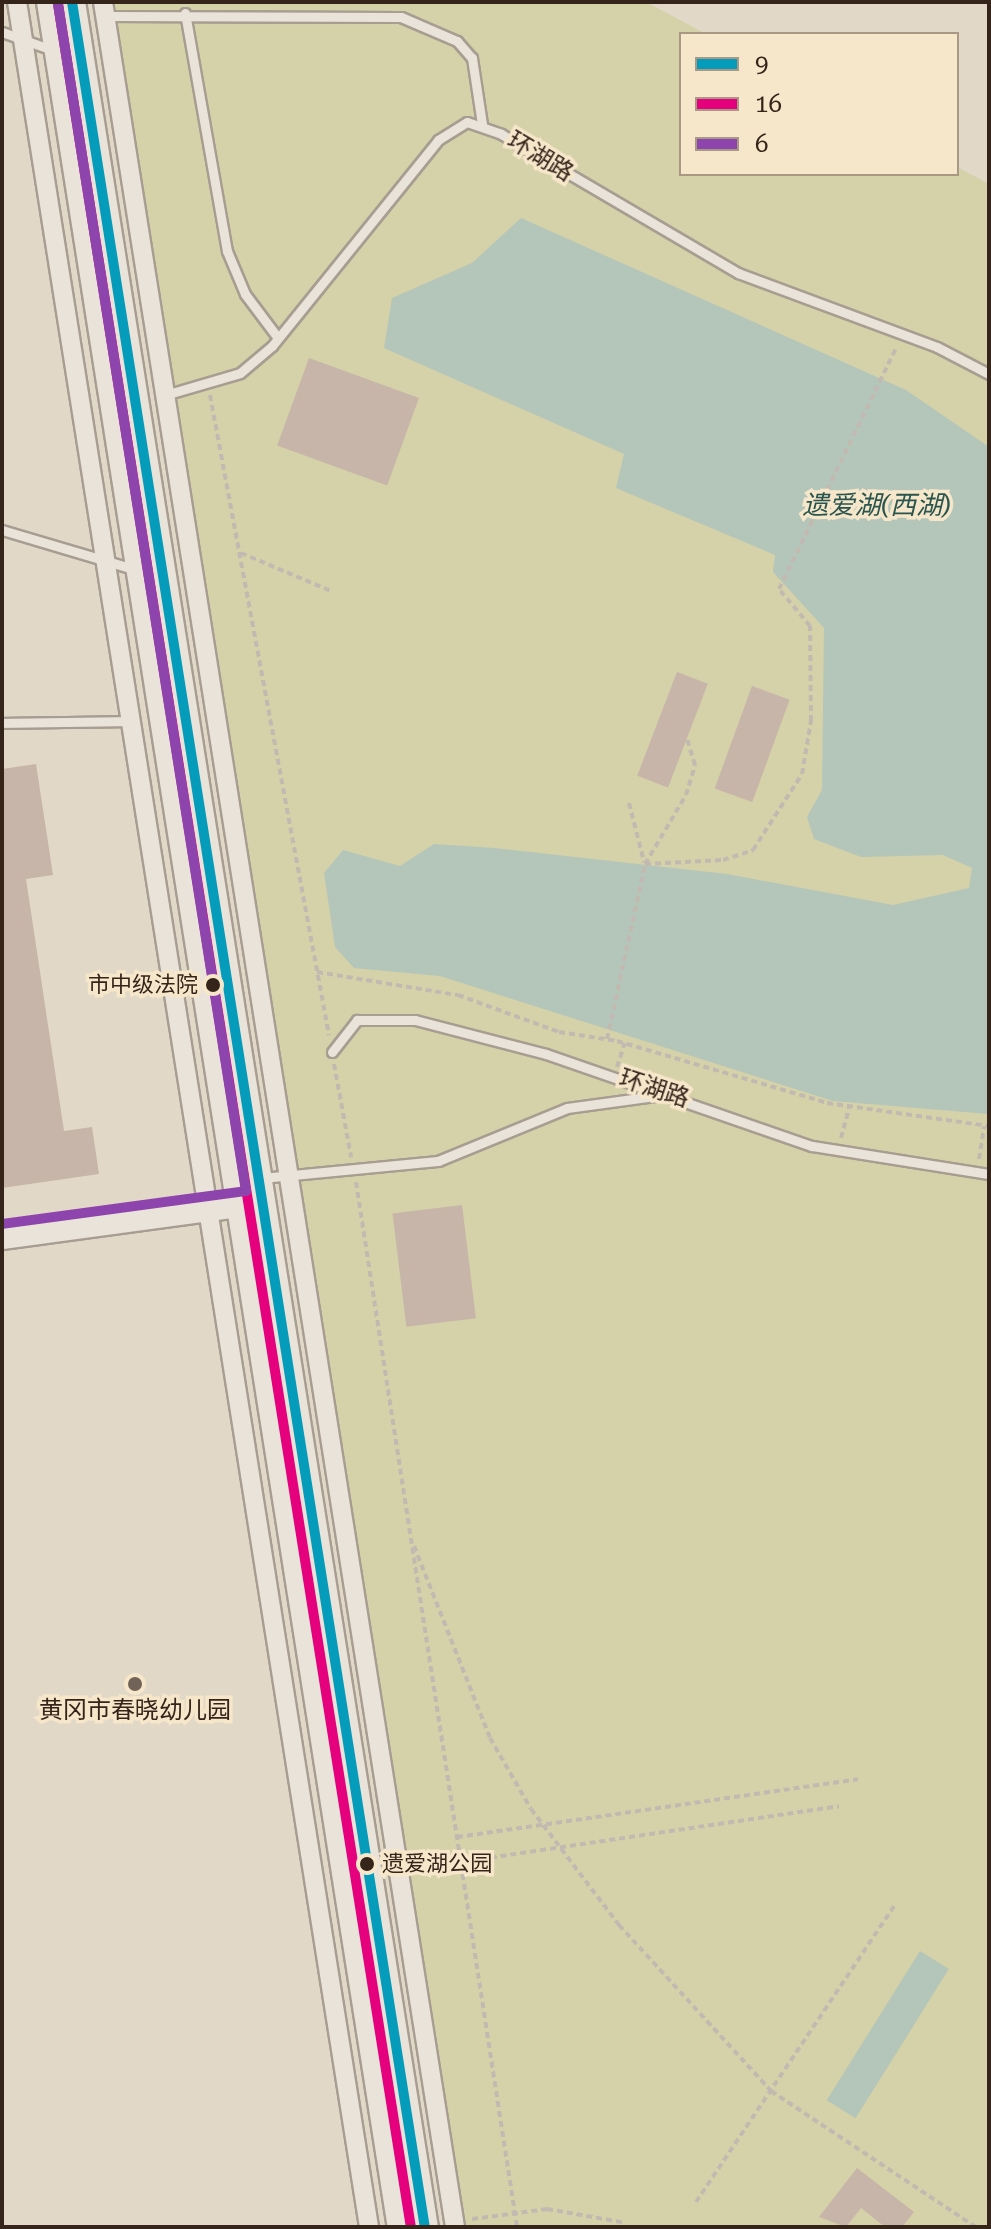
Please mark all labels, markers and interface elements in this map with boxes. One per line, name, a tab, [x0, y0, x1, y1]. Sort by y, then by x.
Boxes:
legend	[679, 32, 959, 176]
text: 9	[755, 50, 768, 78]
text: 16	[755, 90, 782, 118]
street label: 环湖路	[502, 126, 578, 188]
text: 6	[755, 130, 768, 158]
water label: 遗爱湖(西湖)	[803, 490, 951, 522]
place label: 市中级法院	[88, 972, 198, 998]
marker: 市中级法院	[205, 977, 221, 993]
street label: 环湖路	[615, 1064, 693, 1114]
marker: 黄冈市春晓幼儿园	[126, 1675, 144, 1693]
place label: 黄冈市春晓幼儿园	[39, 1697, 231, 1725]
place label: 遗爱湖公园	[382, 1851, 492, 1877]
marker: 遗爱湖公园	[359, 1856, 375, 1872]

